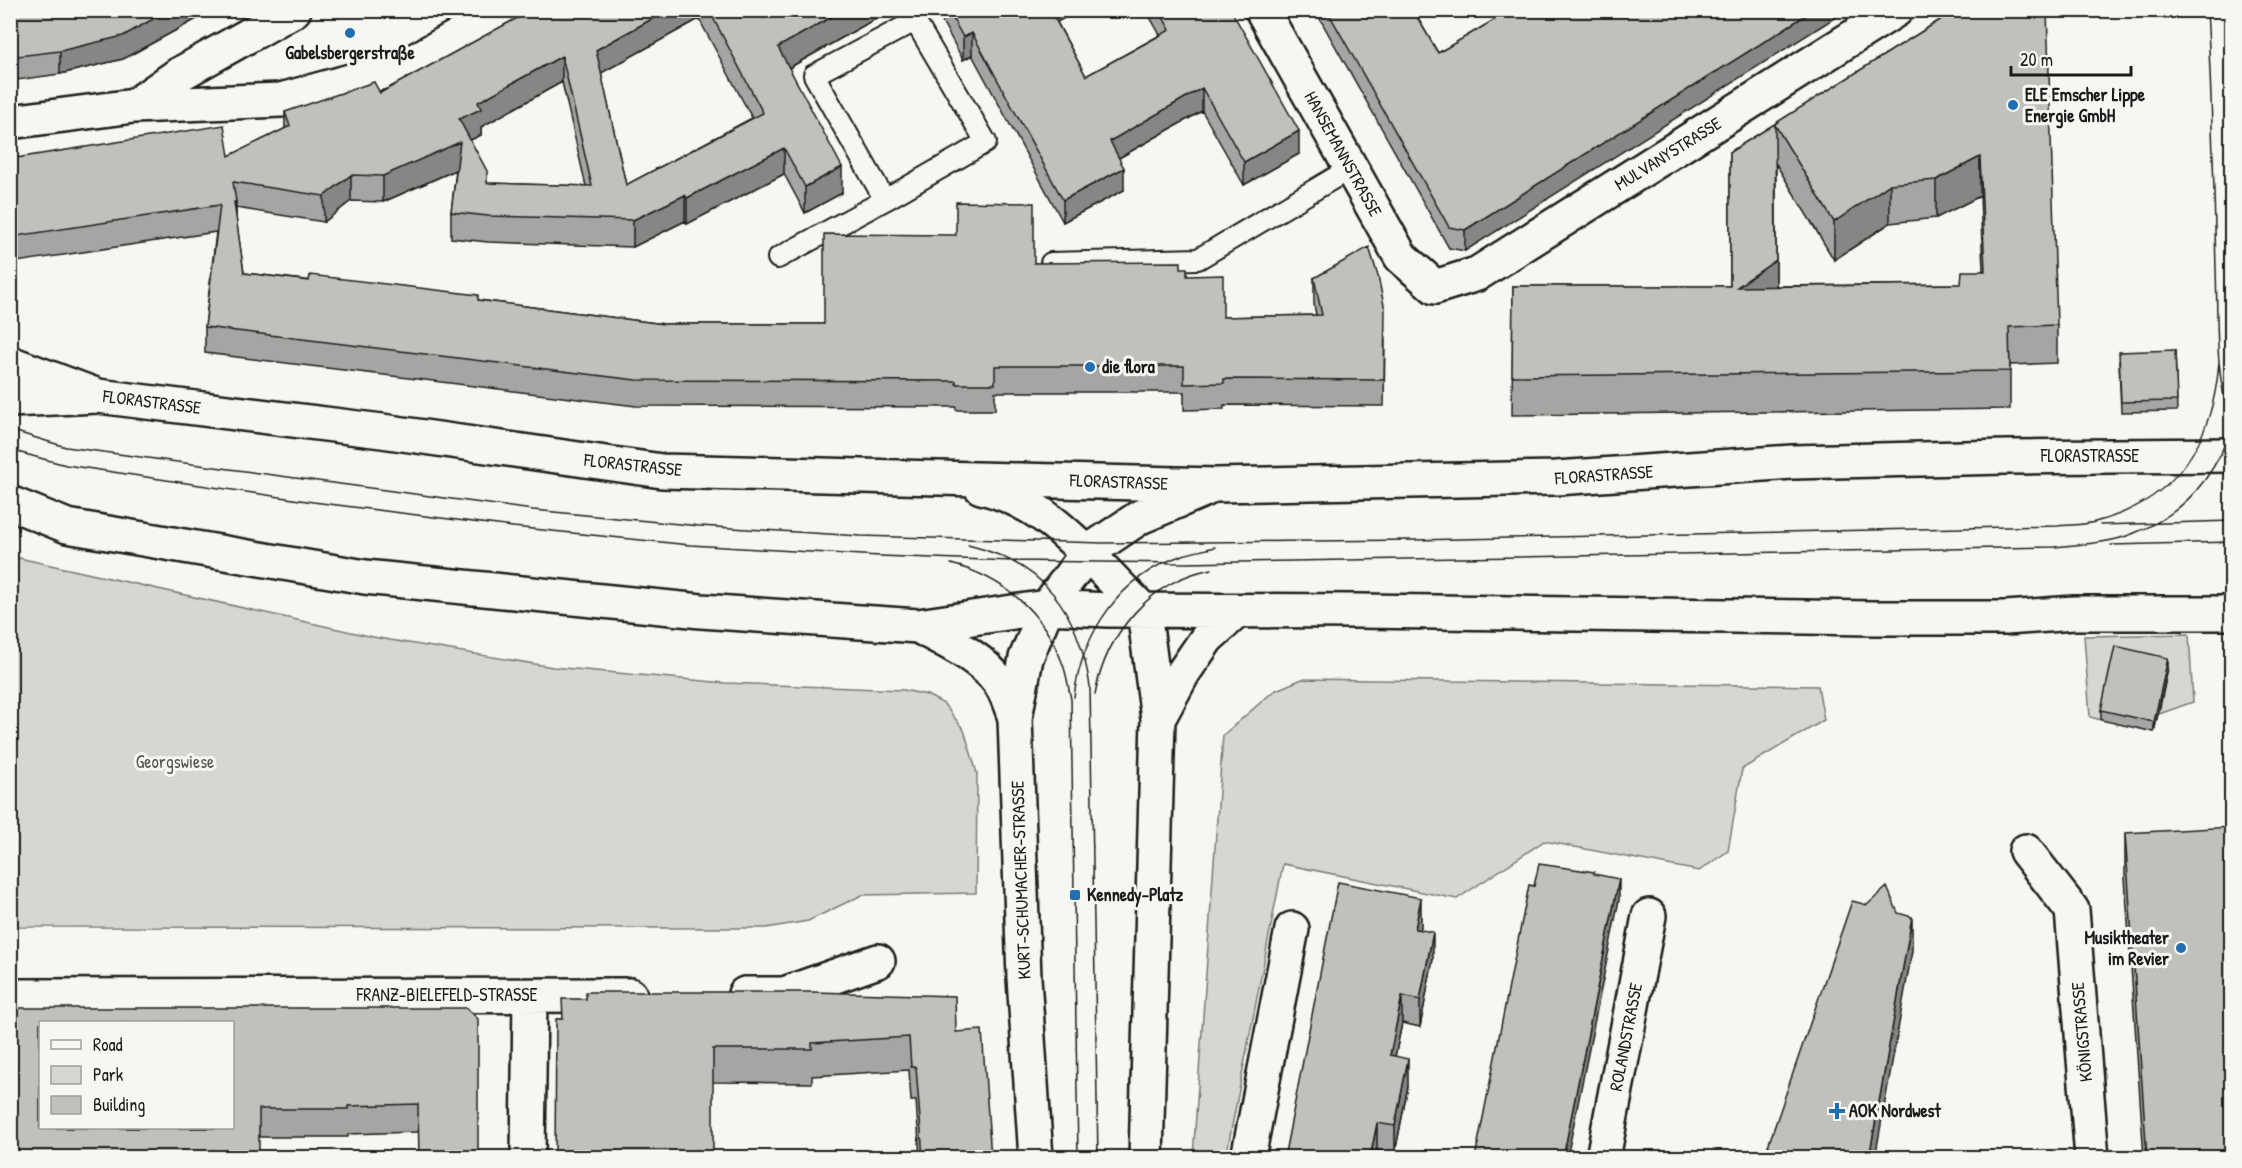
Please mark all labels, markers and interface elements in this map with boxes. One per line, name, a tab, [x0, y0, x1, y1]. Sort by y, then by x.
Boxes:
marker: Gabelsbergerstraße	[343, 26, 357, 40]
scale bar	[2011, 39, 2131, 77]
place label: Gabelsbergerstraße	[285, 40, 416, 66]
text: 20 m	[2020, 47, 2053, 72]
place label: ELE Emscher Lippe Energie GmbH	[2025, 82, 2146, 129]
street label: HANSEMANNSTRASSE	[1299, 87, 1388, 221]
marker: ELE Emscher Lippe Energie GmbH	[2006, 98, 2020, 112]
street label: MULVANYSTRASSE	[1609, 111, 1726, 196]
place label: die flora	[1102, 354, 1156, 379]
marker: die flora	[1083, 360, 1097, 374]
street label: FLORASTRASSE	[101, 383, 203, 420]
street label: FLORASTRASSE	[2040, 443, 2139, 468]
street label: FLORASTRASSE	[582, 447, 683, 482]
street label: FLORASTRASSE	[1553, 459, 1654, 490]
street label: FLORASTRASSE	[1068, 467, 1169, 496]
park label: Georgswiese	[136, 749, 214, 774]
street label: KURT-SCHUMACHER-STRASSE	[1005, 780, 1036, 980]
place label: Kennedy-Platz	[1087, 882, 1184, 908]
marker: Kennedy-Platz	[1068, 888, 1082, 902]
place label: Musiktheater im Revier	[2084, 925, 2169, 971]
marker: Musiktheater im Revier	[2174, 941, 2188, 955]
street label: ROLANDSTRASSE	[1603, 981, 1648, 1093]
street label: KÖNIGSTRASSE	[2065, 981, 2098, 1083]
street label: FRANZ-BIELEFELD-STRASSE	[356, 982, 538, 1007]
legend	[39, 1021, 234, 1129]
text: Road	[93, 1032, 123, 1057]
text: Park	[93, 1062, 124, 1087]
text: Building	[93, 1092, 145, 1117]
place label: AOK Nordwest	[1849, 1098, 1942, 1123]
marker: AOK Nordwest	[1830, 1104, 1844, 1118]

